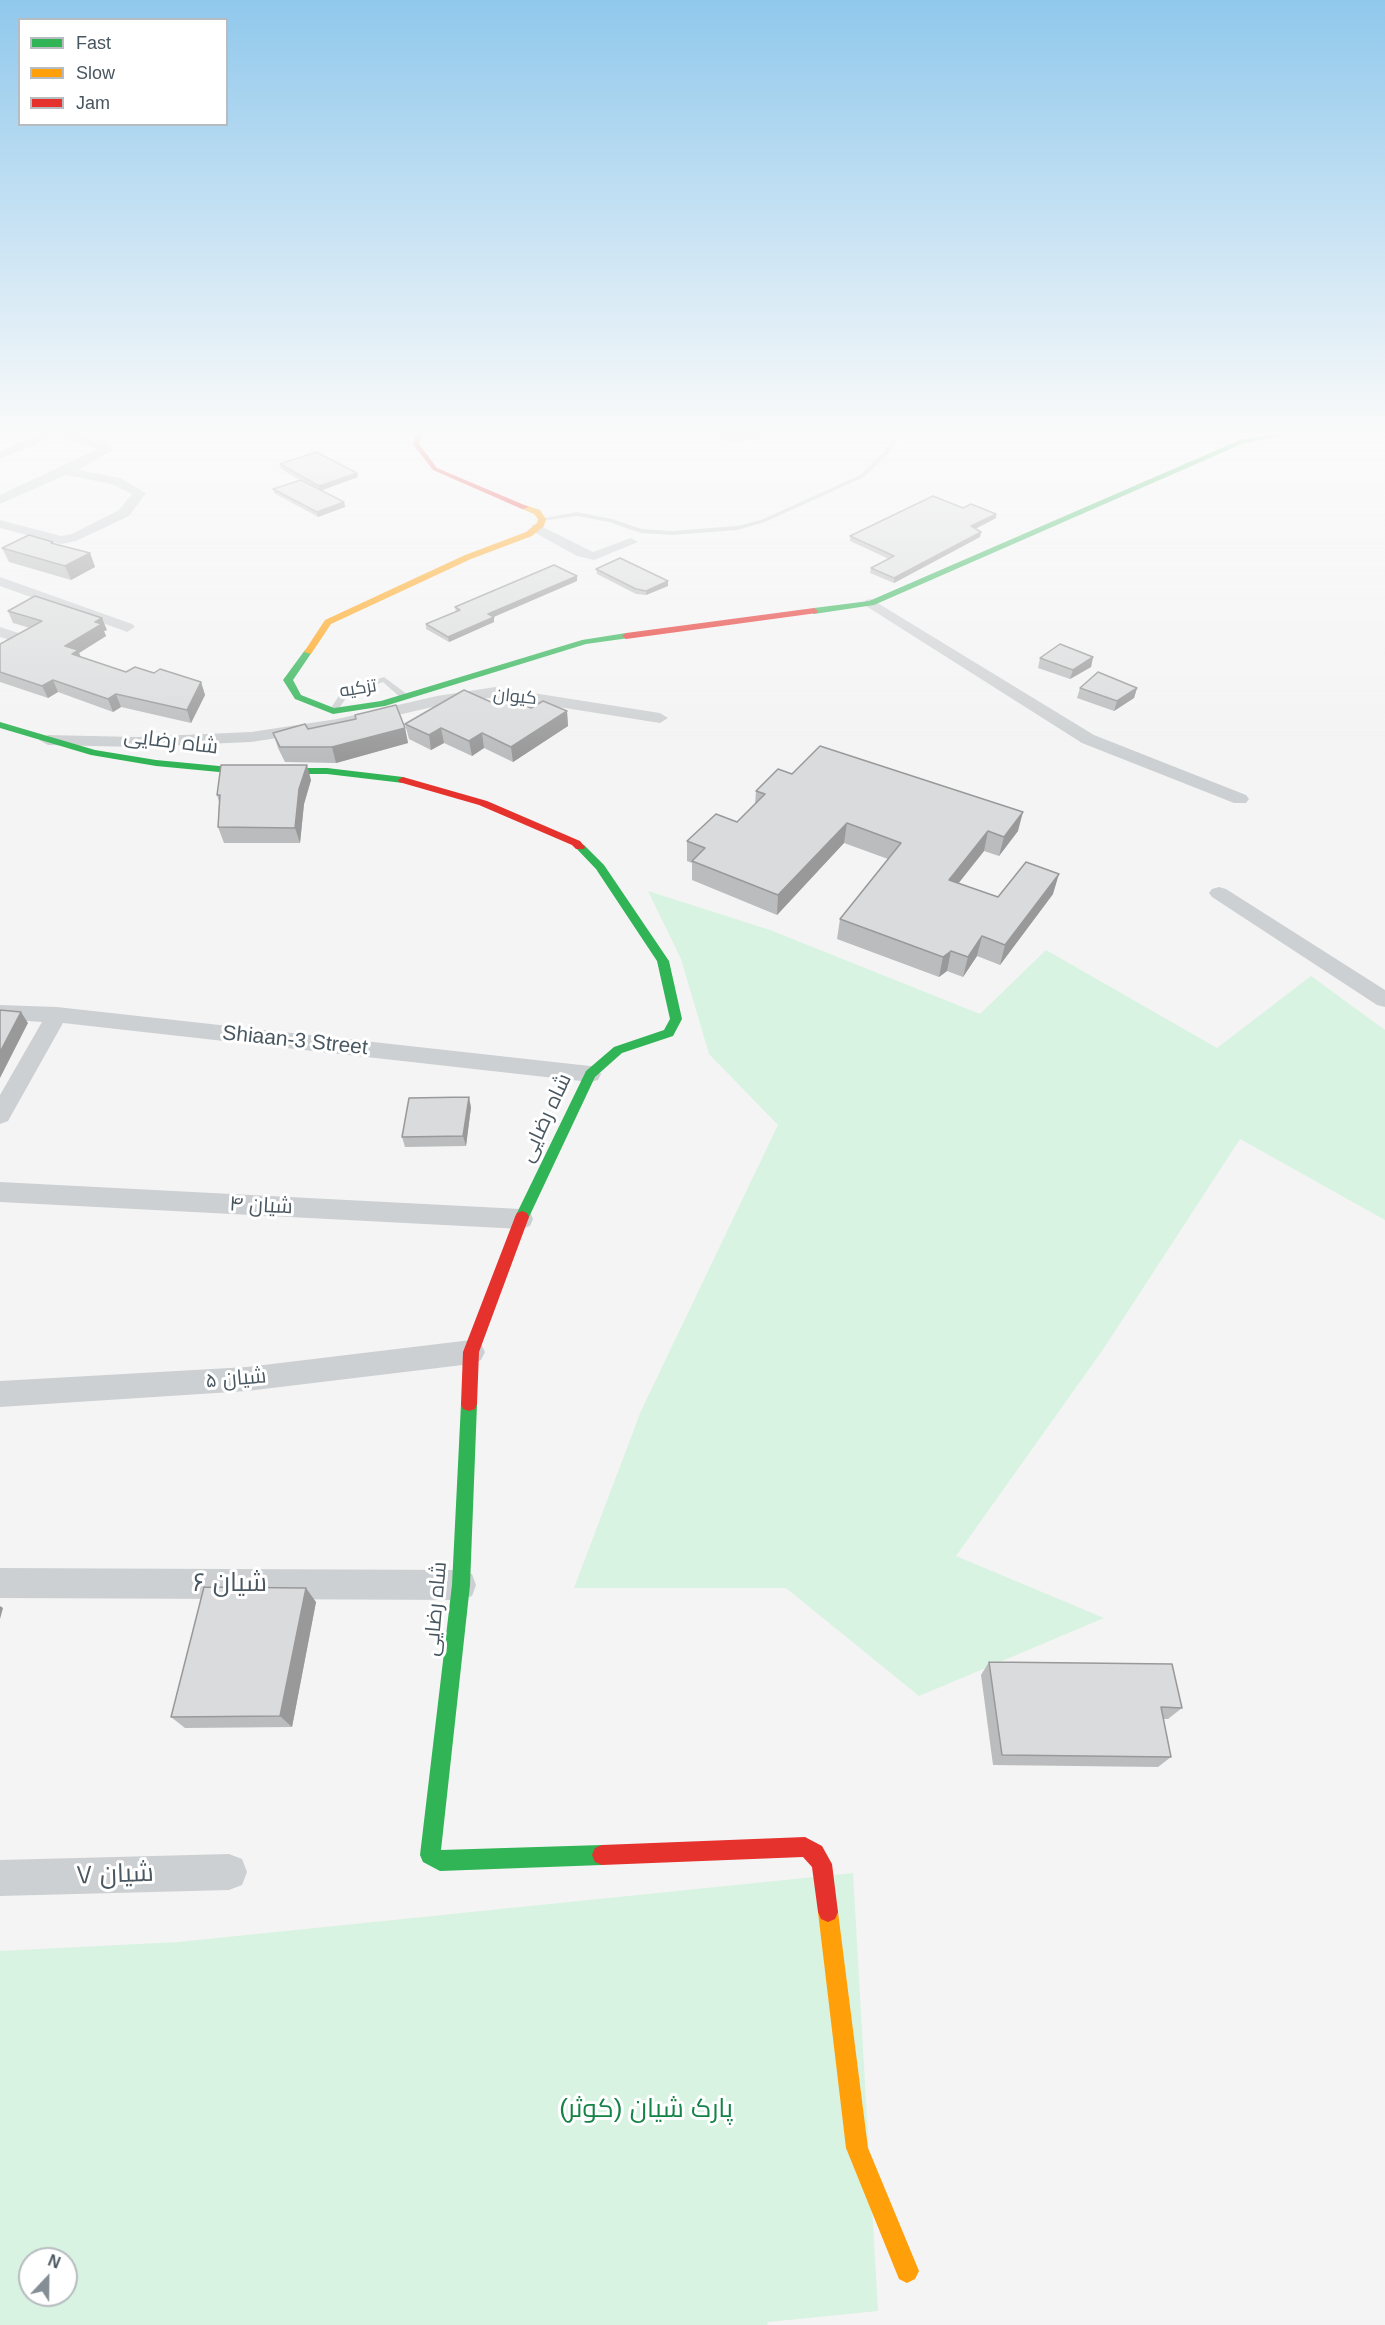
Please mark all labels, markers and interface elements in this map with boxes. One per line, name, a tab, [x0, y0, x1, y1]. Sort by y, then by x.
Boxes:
legend	[18, 18, 228, 126]
text: Fast	[76, 33, 111, 53]
text: Slow	[76, 63, 115, 83]
text: Jam	[76, 93, 110, 113]
street label: تزکیه	[338, 675, 378, 703]
street label: کیوان	[492, 684, 538, 710]
street label: شاه رضایی	[122, 724, 220, 760]
street label: Shiaan-3 Street	[221, 1021, 369, 1061]
street label: شاه رضایی	[515, 1070, 577, 1166]
street label: شیان ۴	[229, 1192, 293, 1220]
street label: شیان ۵	[205, 1364, 267, 1394]
street label: شاه رضایی	[419, 1561, 453, 1657]
street label: شیان ۶	[193, 1568, 267, 1600]
street label: شیان ۷	[76, 1858, 154, 1892]
park label: پارک شیان (کوثر)	[559, 2094, 733, 2126]
north arrow	[18, 2247, 78, 2307]
text: N	[46, 2252, 63, 2272]

